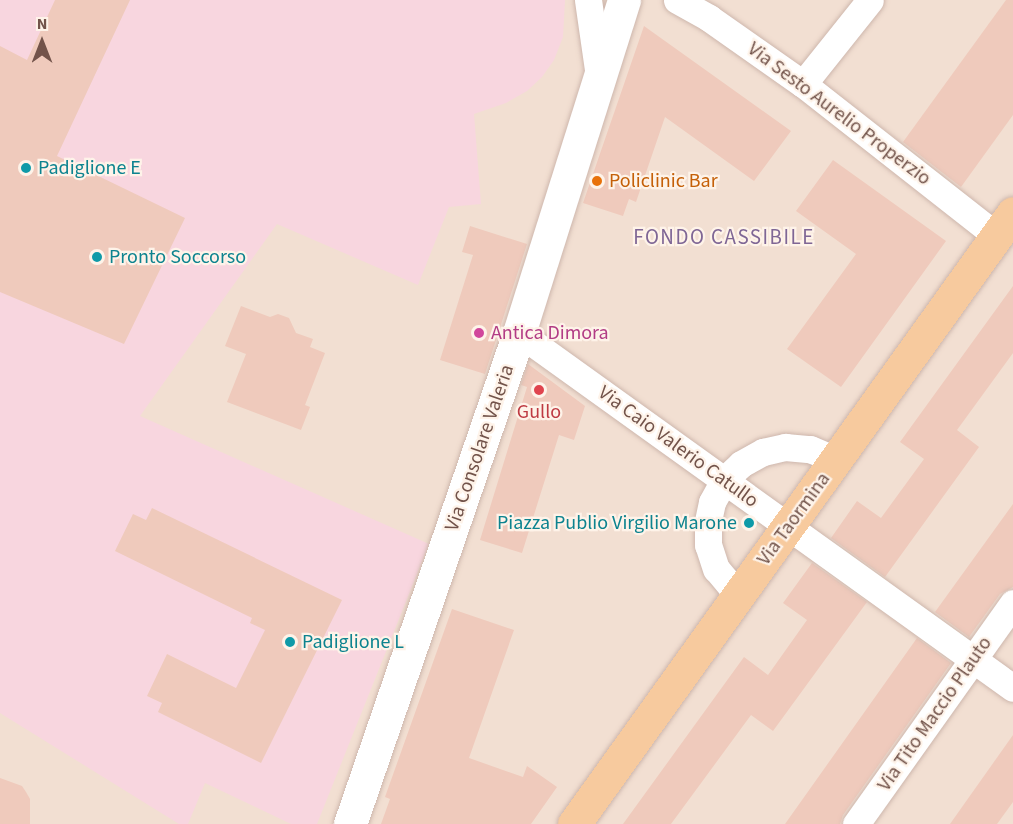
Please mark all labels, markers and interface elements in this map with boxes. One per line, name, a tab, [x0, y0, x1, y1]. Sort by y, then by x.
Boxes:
north arrow	[12, 12, 72, 72]
text: N	[37, 13, 47, 35]
street label: Via Sesto Aurelio Properzio	[743, 37, 935, 191]
place label: Padiglione E	[38, 156, 141, 180]
marker: Padiglione E	[19, 161, 33, 175]
place label: Policlinic Bar	[609, 169, 718, 193]
marker: Policlinic Bar	[590, 174, 604, 188]
district label: FONDO CASSIBILE	[633, 224, 815, 250]
place label: Pronto Soccorso	[109, 245, 246, 269]
marker: Pronto Soccorso	[90, 250, 104, 264]
place label: Antica Dimora	[491, 321, 609, 345]
marker: Antica Dimora	[472, 326, 486, 340]
street label: Via Consolare Valeria	[440, 362, 520, 534]
street label: Via Caio Valerio Catullo	[593, 381, 763, 513]
marker: Gullo	[532, 383, 546, 397]
place label: Gullo	[517, 400, 561, 424]
street label: Via Taormina	[752, 468, 836, 570]
place label: Piazza Publio Virgilio Marone	[497, 511, 737, 535]
marker: Piazza Publio Virgilio Marone	[742, 516, 756, 530]
place label: Padiglione L	[302, 630, 404, 654]
street label: Via Tito Maccio Plauto	[873, 632, 997, 796]
marker: Padiglione L	[283, 635, 297, 649]

